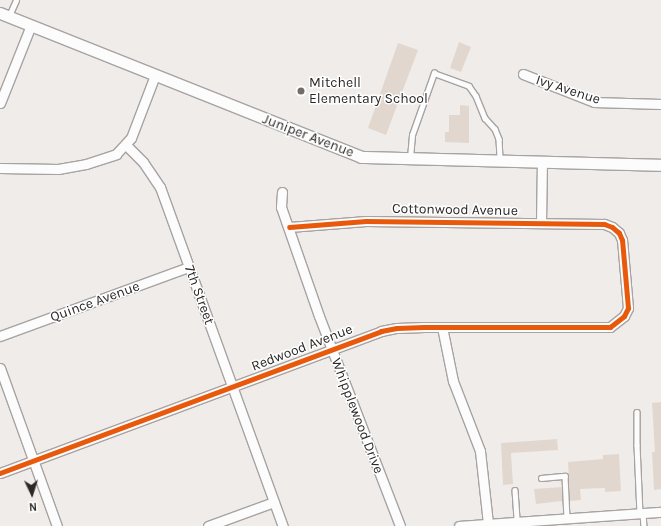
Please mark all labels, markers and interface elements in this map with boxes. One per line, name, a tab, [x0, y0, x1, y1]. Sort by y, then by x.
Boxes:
street label: Ivy Avenue	[534, 72, 602, 108]
place label: Mitchell Elementary School	[309, 75, 428, 108]
marker: Mitchell Elementary School	[296, 86, 306, 96]
street label: Juniper Avenue	[260, 111, 356, 161]
street label: Cottonwood Avenue	[392, 201, 518, 219]
street label: 7th Street	[180, 263, 218, 327]
street label: Quince Avenue	[48, 278, 142, 326]
street label: Redwood Avenue	[249, 321, 355, 375]
street label: Whipplewood Drive	[327, 356, 387, 476]
north arrow	[12, 474, 52, 514]
text: N	[28, 500, 37, 513]

